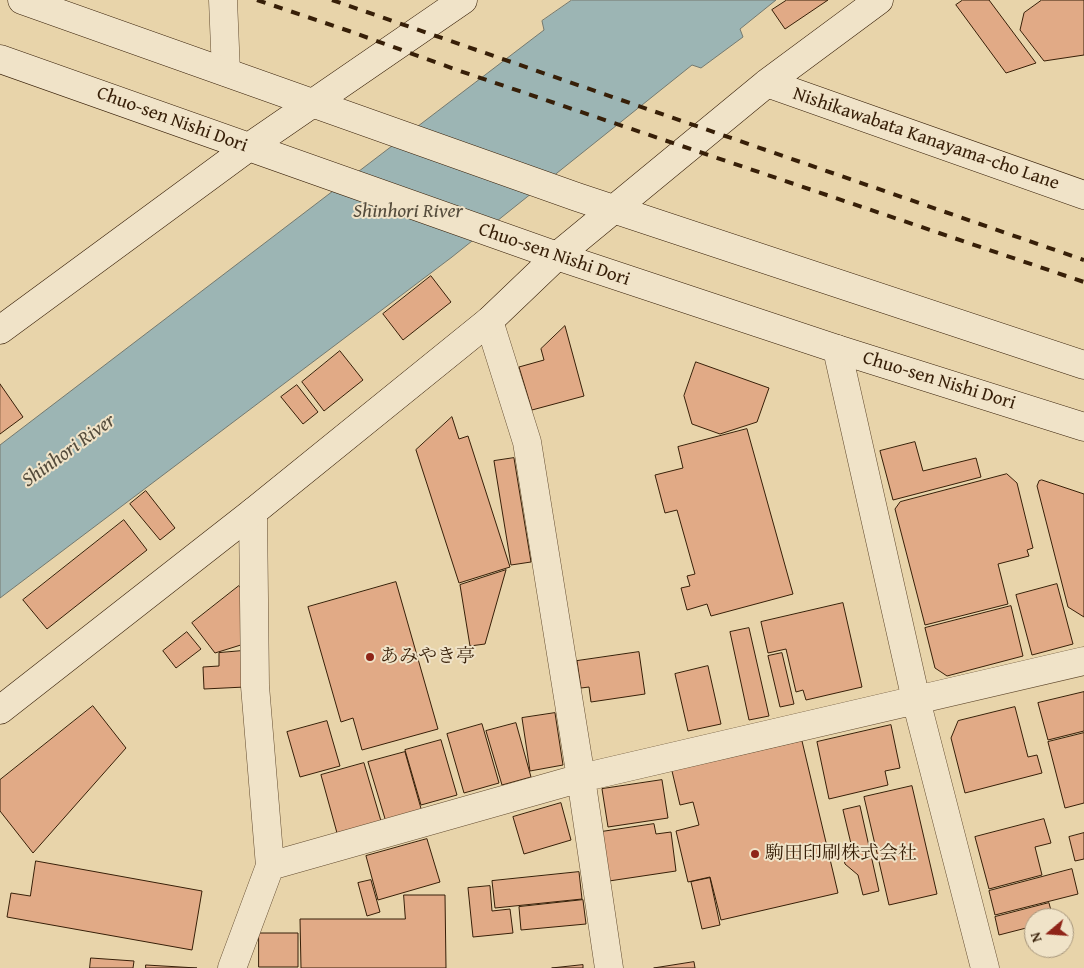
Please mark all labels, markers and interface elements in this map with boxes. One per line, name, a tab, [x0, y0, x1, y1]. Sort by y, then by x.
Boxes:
street label: Chuo-sen Nishi Dori	[94, 82, 250, 158]
street label: Nishikawabata Kanayama-cho Lane	[790, 83, 1062, 195]
water label: Shinhori River	[353, 200, 463, 224]
street label: Chuo-sen Nishi Dori	[475, 218, 633, 292]
street label: Chuo-sen Nishi Dori	[860, 347, 1018, 415]
water label: Shinhori River	[17, 409, 121, 493]
place label: あみやき亭	[380, 646, 475, 668]
marker: あみやき亭	[364, 651, 376, 663]
place label: 駒田印刷株式会社	[765, 843, 917, 865]
marker: 駒田印刷株式会社	[749, 848, 761, 860]
north arrow	[1024, 908, 1074, 958]
text: N	[1025, 930, 1047, 945]

